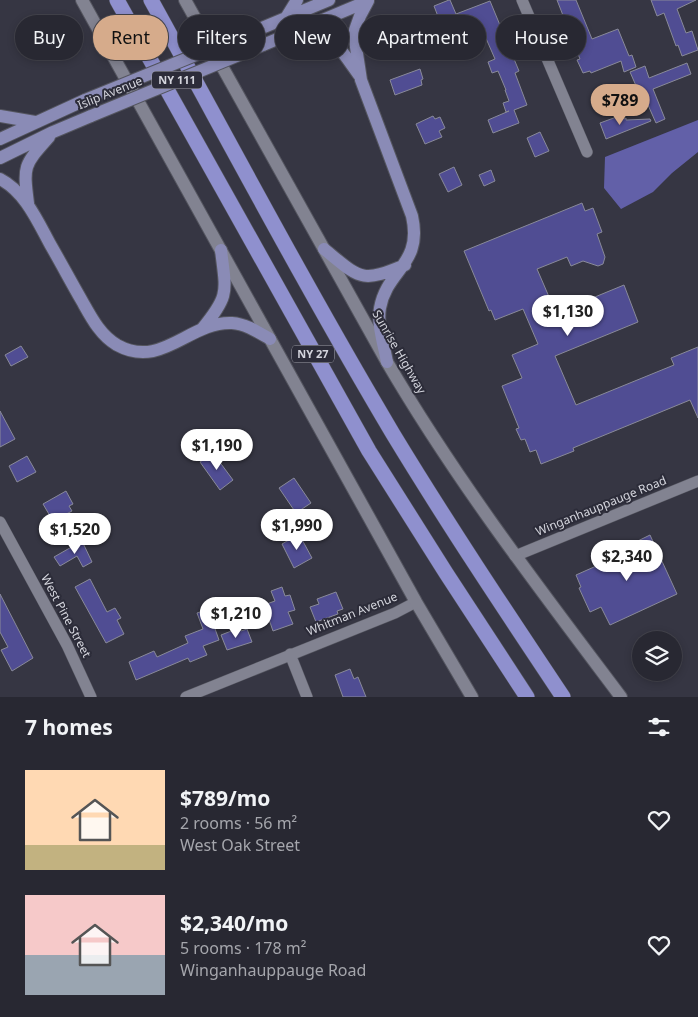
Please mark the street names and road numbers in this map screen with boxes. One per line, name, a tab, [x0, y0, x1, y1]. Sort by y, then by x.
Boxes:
street label: Islip Avenue	[75, 72, 145, 113]
road number: NY 111	[152, 72, 202, 88]
street label: Sunrise Highway	[369, 307, 431, 398]
road number: NY 27	[292, 346, 334, 362]
street label: Winganhauppauge Road	[533, 471, 669, 540]
street label: West Pine Street	[37, 571, 96, 661]
street label: Whitman Avenue	[304, 587, 400, 640]

